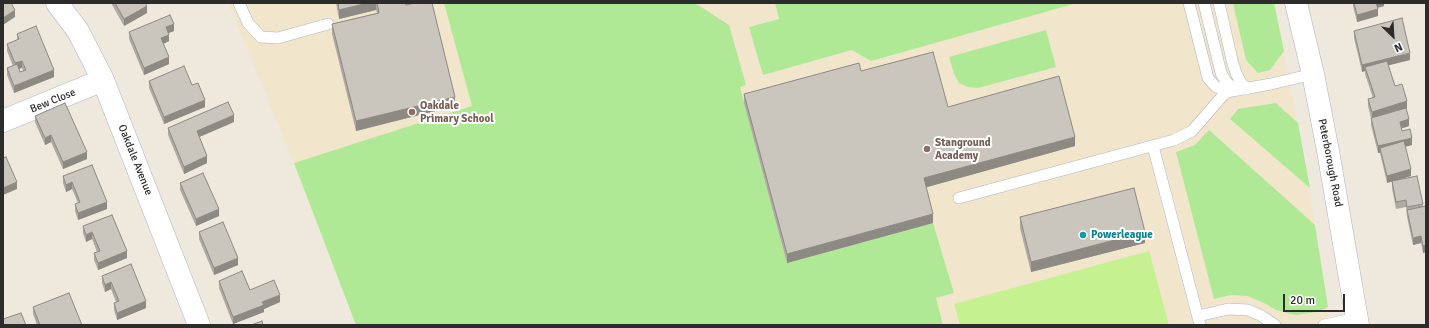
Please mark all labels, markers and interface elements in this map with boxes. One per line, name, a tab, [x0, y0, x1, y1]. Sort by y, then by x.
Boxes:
north arrow	[1373, 16, 1413, 56]
text: N	[1392, 40, 1404, 55]
street label: Bew Close	[28, 86, 78, 116]
place label: Oakdale Primary School	[420, 99, 494, 125]
marker: Oakdale Primary School	[407, 107, 417, 117]
street label: Peterborough Road	[1315, 118, 1345, 208]
street label: Oakdale Avenue	[115, 123, 155, 197]
place label: Stanground Academy	[935, 136, 991, 162]
marker: Stanground Academy	[922, 144, 932, 154]
place label: Powerleague	[1091, 228, 1153, 242]
marker: Powerleague	[1078, 230, 1088, 240]
scale bar	[1285, 286, 1347, 312]
text: 20 m	[1290, 293, 1315, 308]

